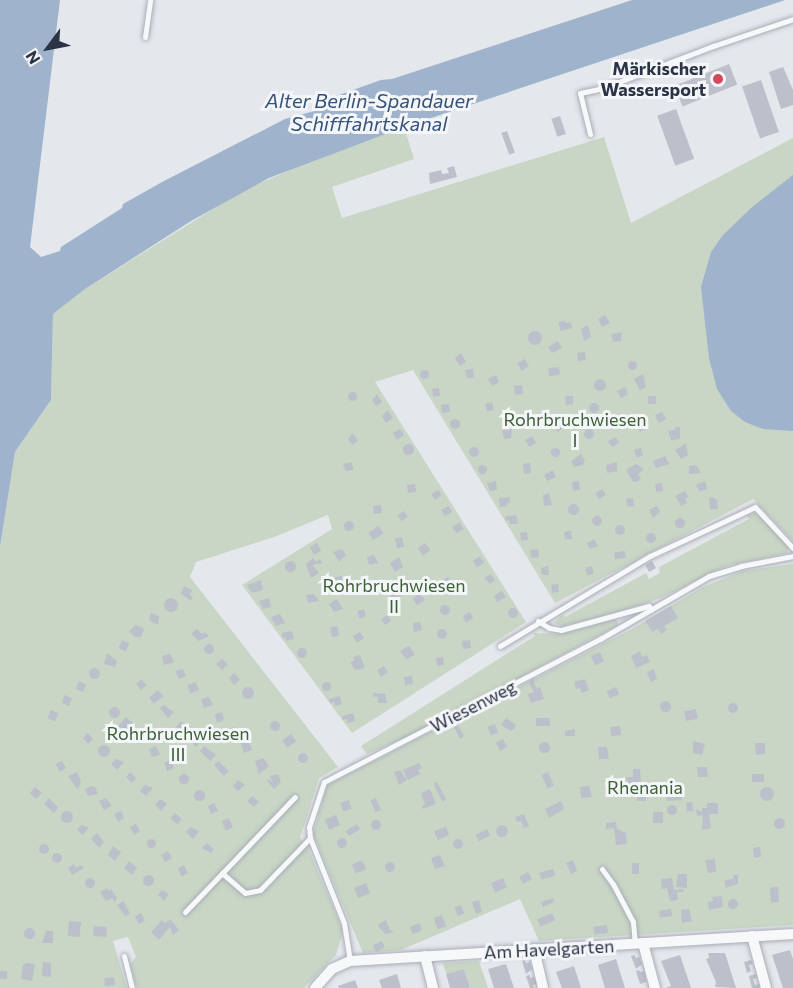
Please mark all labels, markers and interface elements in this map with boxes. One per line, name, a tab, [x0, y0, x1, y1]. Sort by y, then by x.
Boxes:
north arrow	[18, 18, 78, 78]
text: N	[21, 48, 44, 68]
place label: Märkischer Wassersport	[600, 58, 706, 100]
marker: Märkischer Wassersport	[711, 72, 725, 86]
water label: Alter Berlin-Spandauer Schifffahrtskanal	[265, 88, 473, 135]
park label: Rohrbruchwiesen I	[503, 409, 647, 452]
park label: Rohrbruchwiesen II	[322, 575, 466, 618]
street label: Wiesenweg	[426, 675, 520, 737]
park label: Rohrbruchwiesen III	[106, 723, 250, 766]
park label: Rhenania	[607, 776, 683, 798]
street label: Am Havelgarten	[483, 935, 615, 963]

